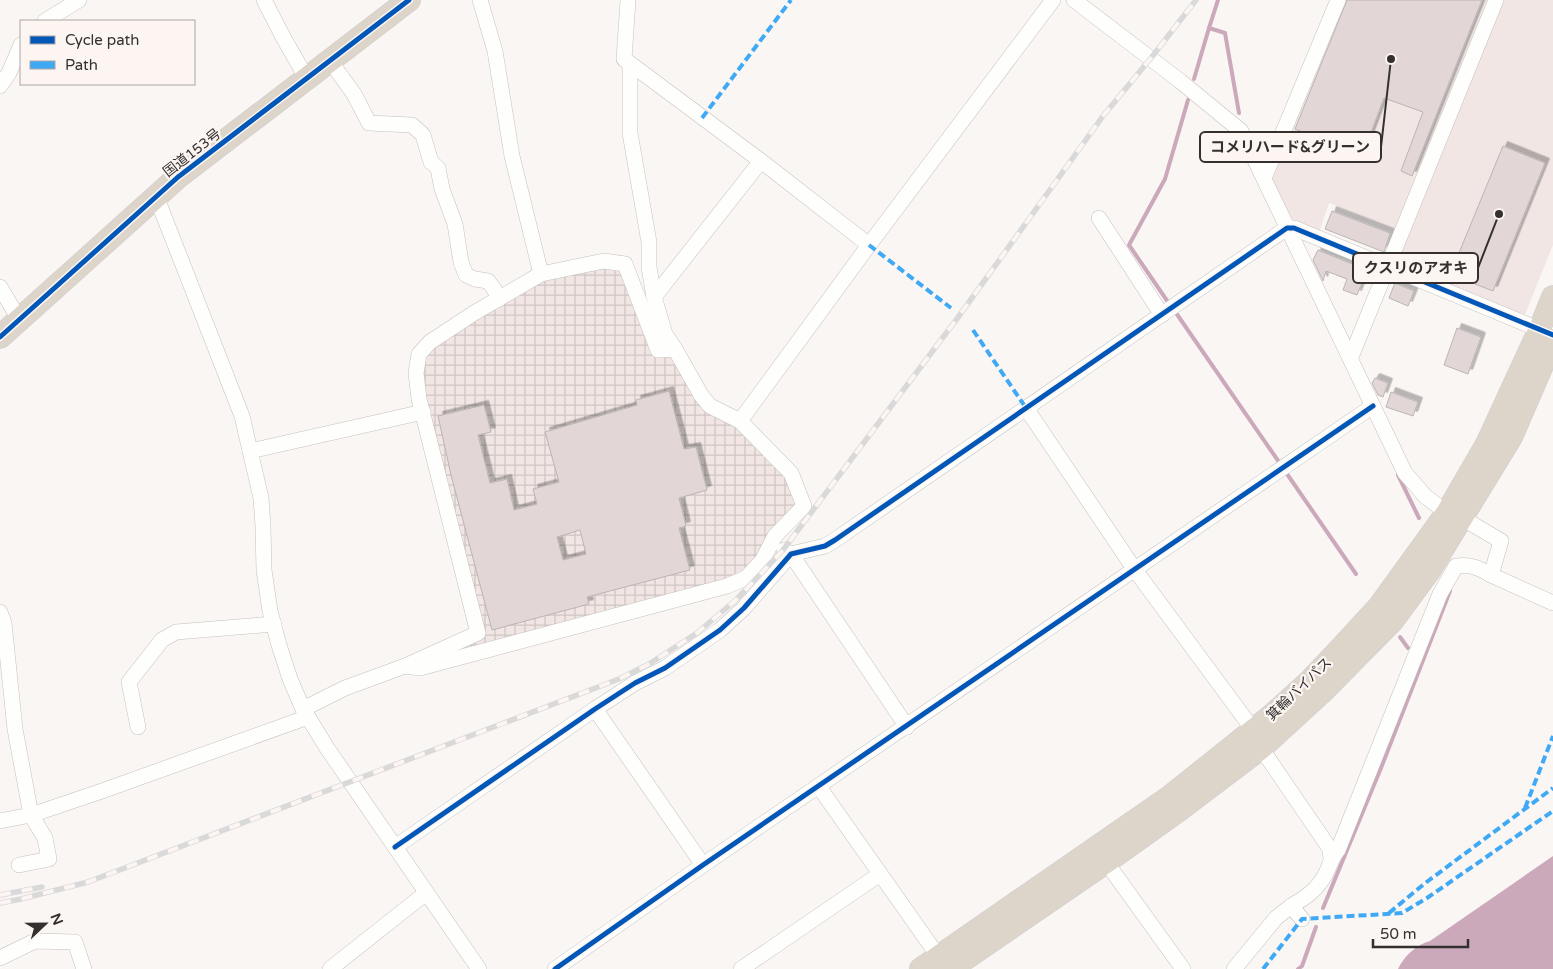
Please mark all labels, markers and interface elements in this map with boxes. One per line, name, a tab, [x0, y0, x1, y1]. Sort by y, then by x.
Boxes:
legend	[20, 20, 195, 85]
text: Cycle path	[65, 31, 139, 49]
text: Path	[65, 56, 98, 74]
street label: 国道153号	[160, 125, 224, 181]
callout: コメリハード&グリーン	[1200, 132, 1381, 162]
text: コメリハード&グリーン	[1210, 138, 1370, 156]
callout: クスリのアオキ	[1353, 253, 1478, 283]
text: クスリのアオキ	[1364, 259, 1468, 277]
street label: 箕輪バイパス	[1263, 654, 1335, 724]
north arrow	[20, 899, 70, 949]
text: N	[47, 911, 67, 928]
scale bar	[1373, 916, 1468, 948]
text: 50 m	[1380, 925, 1417, 943]

